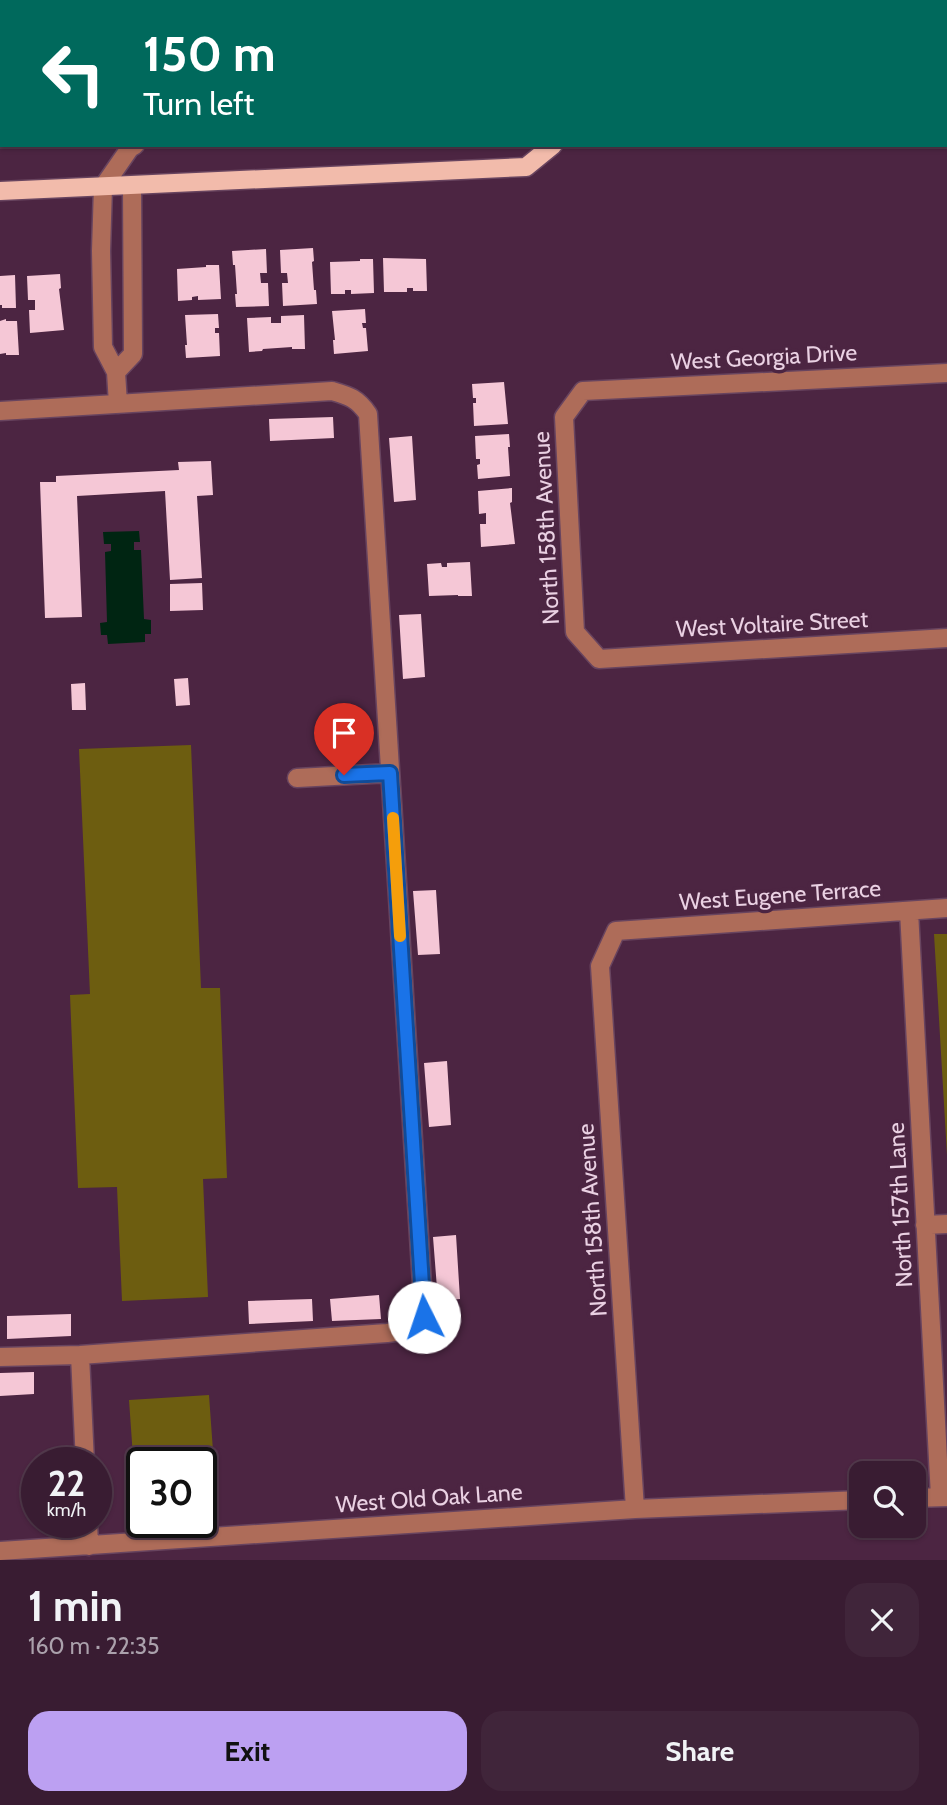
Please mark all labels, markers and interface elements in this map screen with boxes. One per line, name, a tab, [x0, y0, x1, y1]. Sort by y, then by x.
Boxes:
text: 150 m	[143, 24, 276, 83]
icon: left	[28, 28, 119, 119]
text: Turn left	[143, 84, 254, 123]
street label: West Georgia Drive	[670, 338, 858, 376]
street label: North 158th Avenue	[527, 430, 565, 625]
street label: West Voltaire Street	[675, 605, 869, 643]
pin	[314, 703, 374, 775]
icon: arrive	[325, 714, 363, 752]
street label: West Eugene Terrace	[678, 874, 882, 916]
street label: North 158th Avenue	[571, 1122, 613, 1317]
street label: North 157th Lane	[882, 1122, 918, 1288]
position arrow	[387, 1280, 461, 1354]
speed limit sign: 30	[126, 1447, 217, 1538]
map controls	[849, 1461, 926, 1538]
button: search	[849, 1461, 926, 1538]
text: 22	[48, 1462, 85, 1505]
street label: West Old Oak Lane	[335, 1477, 524, 1518]
text: km/h	[47, 1499, 86, 1521]
text: 1 min	[28, 1580, 123, 1632]
button: close	[845, 1583, 919, 1657]
text: 160 m · 22:35	[28, 1632, 160, 1660]
button: Exit	[28, 1711, 467, 1791]
button: Share	[481, 1711, 919, 1791]

